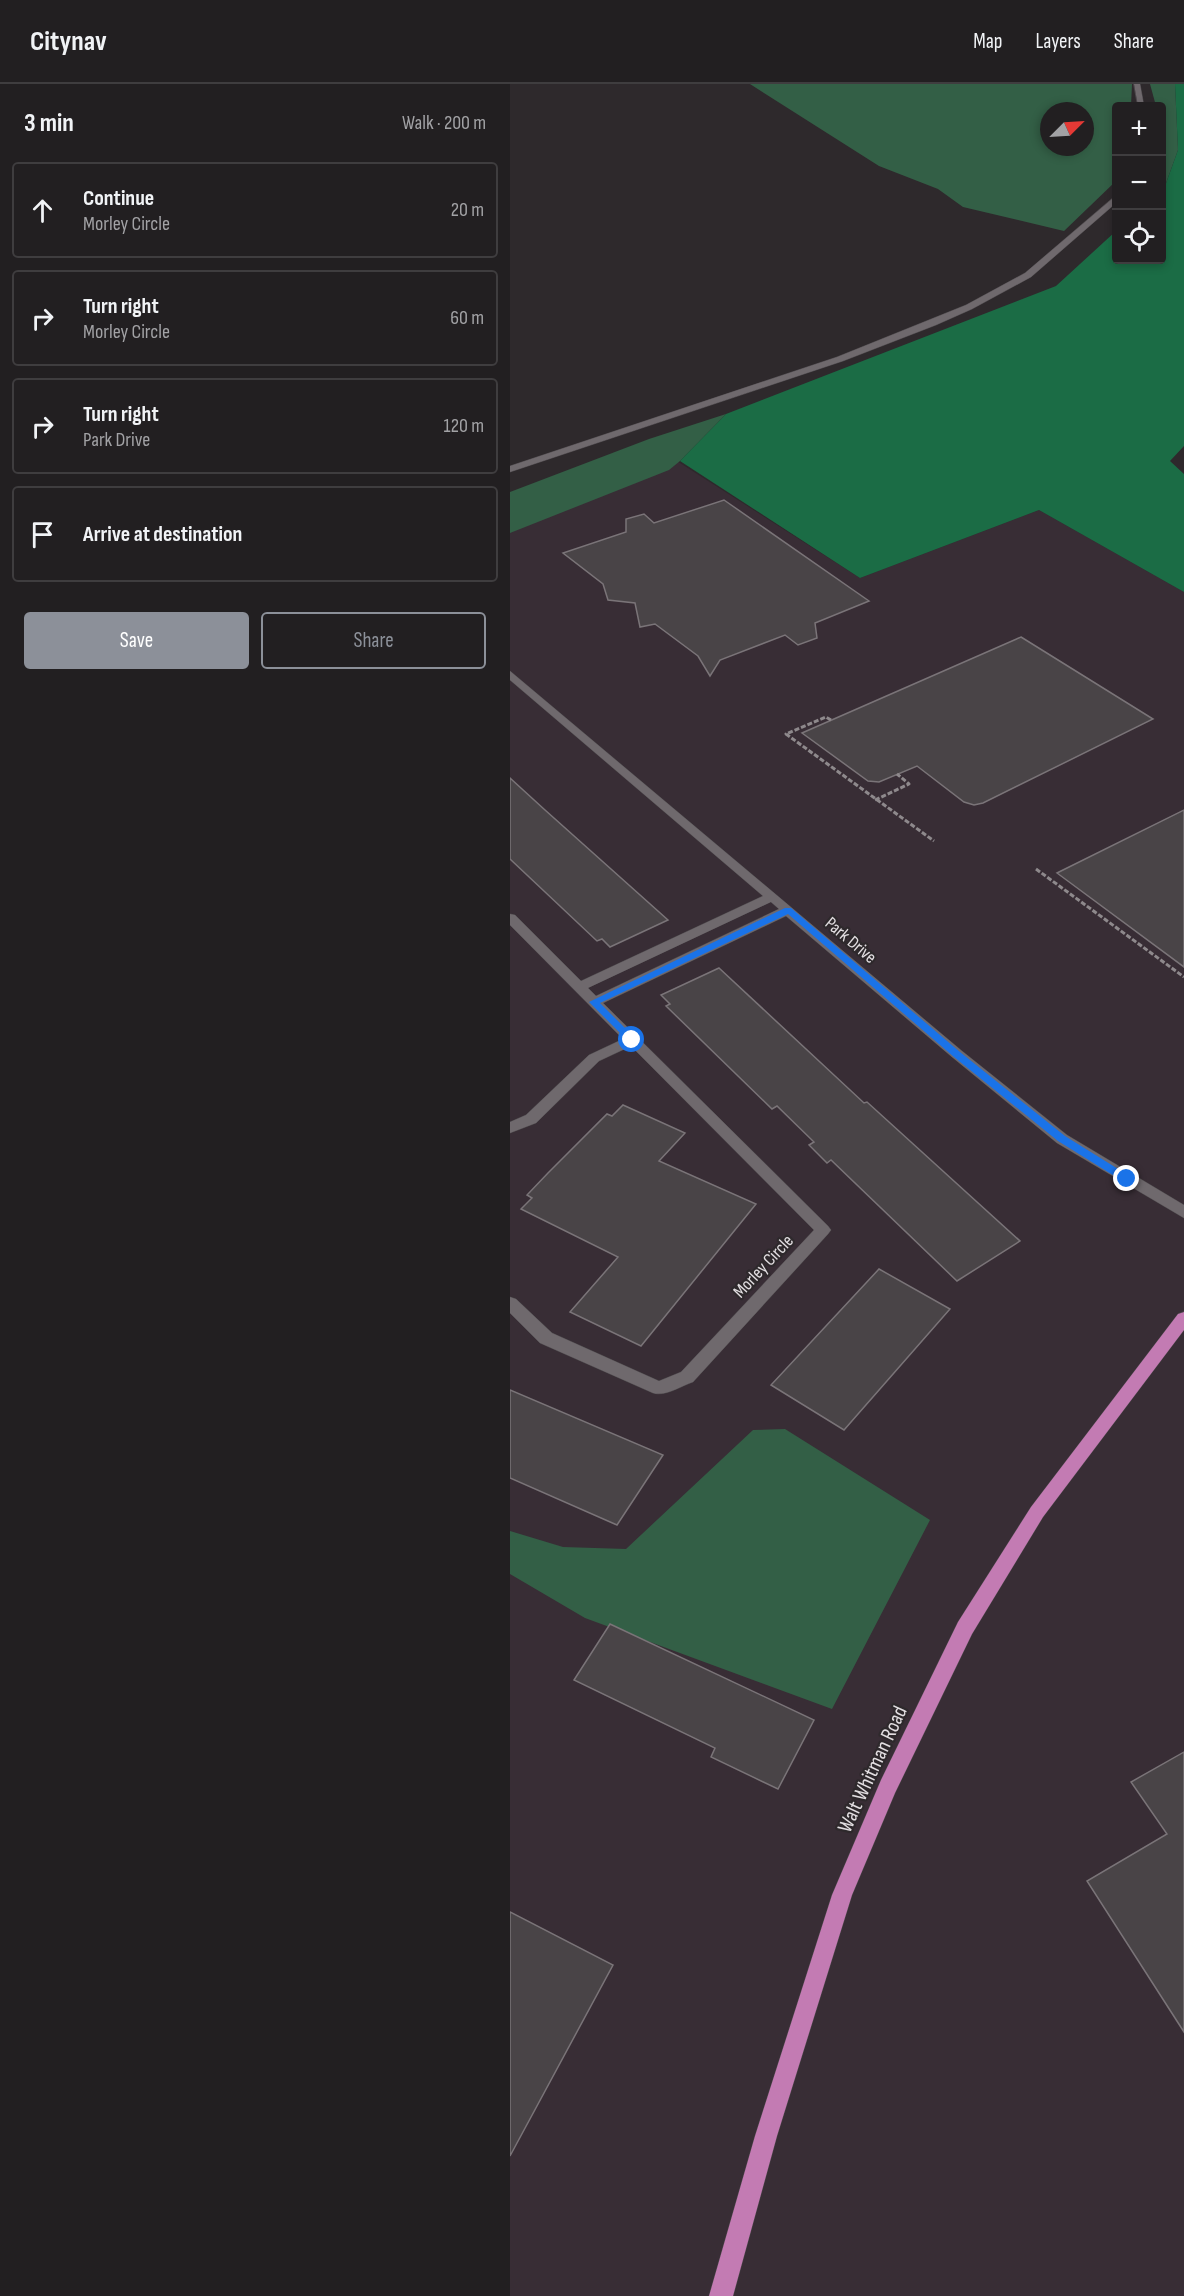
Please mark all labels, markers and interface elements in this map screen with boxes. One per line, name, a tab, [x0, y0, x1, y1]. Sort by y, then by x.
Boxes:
text: Citynav	[30, 25, 107, 58]
text: Map	[973, 29, 1002, 54]
text: Layers	[1035, 29, 1081, 54]
text: Share	[1114, 29, 1154, 54]
north arrow	[1040, 102, 1094, 156]
map controls	[1112, 102, 1166, 264]
button: +	[1112, 102, 1166, 156]
text: 3 min	[24, 108, 74, 139]
text: Walk · 200 m	[402, 111, 486, 135]
button: −	[1112, 156, 1166, 210]
text: Continue	[83, 185, 154, 212]
icon: ahead	[26, 194, 59, 227]
text: 20 m	[451, 198, 484, 222]
button: locate	[1112, 210, 1166, 264]
text: Morley Circle	[83, 212, 170, 236]
text: Turn right	[83, 293, 159, 320]
icon: right	[26, 302, 59, 335]
text: 60 m	[450, 306, 484, 330]
text: Morley Circle	[83, 320, 170, 344]
text: Turn right	[83, 401, 159, 428]
icon: right	[26, 410, 59, 443]
text: 120 m	[444, 414, 484, 438]
text: Park Drive	[83, 428, 150, 452]
icon: arrive	[26, 518, 59, 551]
text: Arrive at destination	[83, 521, 242, 548]
button: Save	[24, 612, 249, 669]
button: Share	[261, 612, 486, 669]
street label: Park Drive	[821, 913, 881, 968]
route start	[618, 1026, 644, 1052]
route end	[1113, 1165, 1139, 1191]
street label: Morley Circle	[729, 1231, 798, 1302]
street label: Walt Whitman Road	[832, 1702, 913, 1836]

